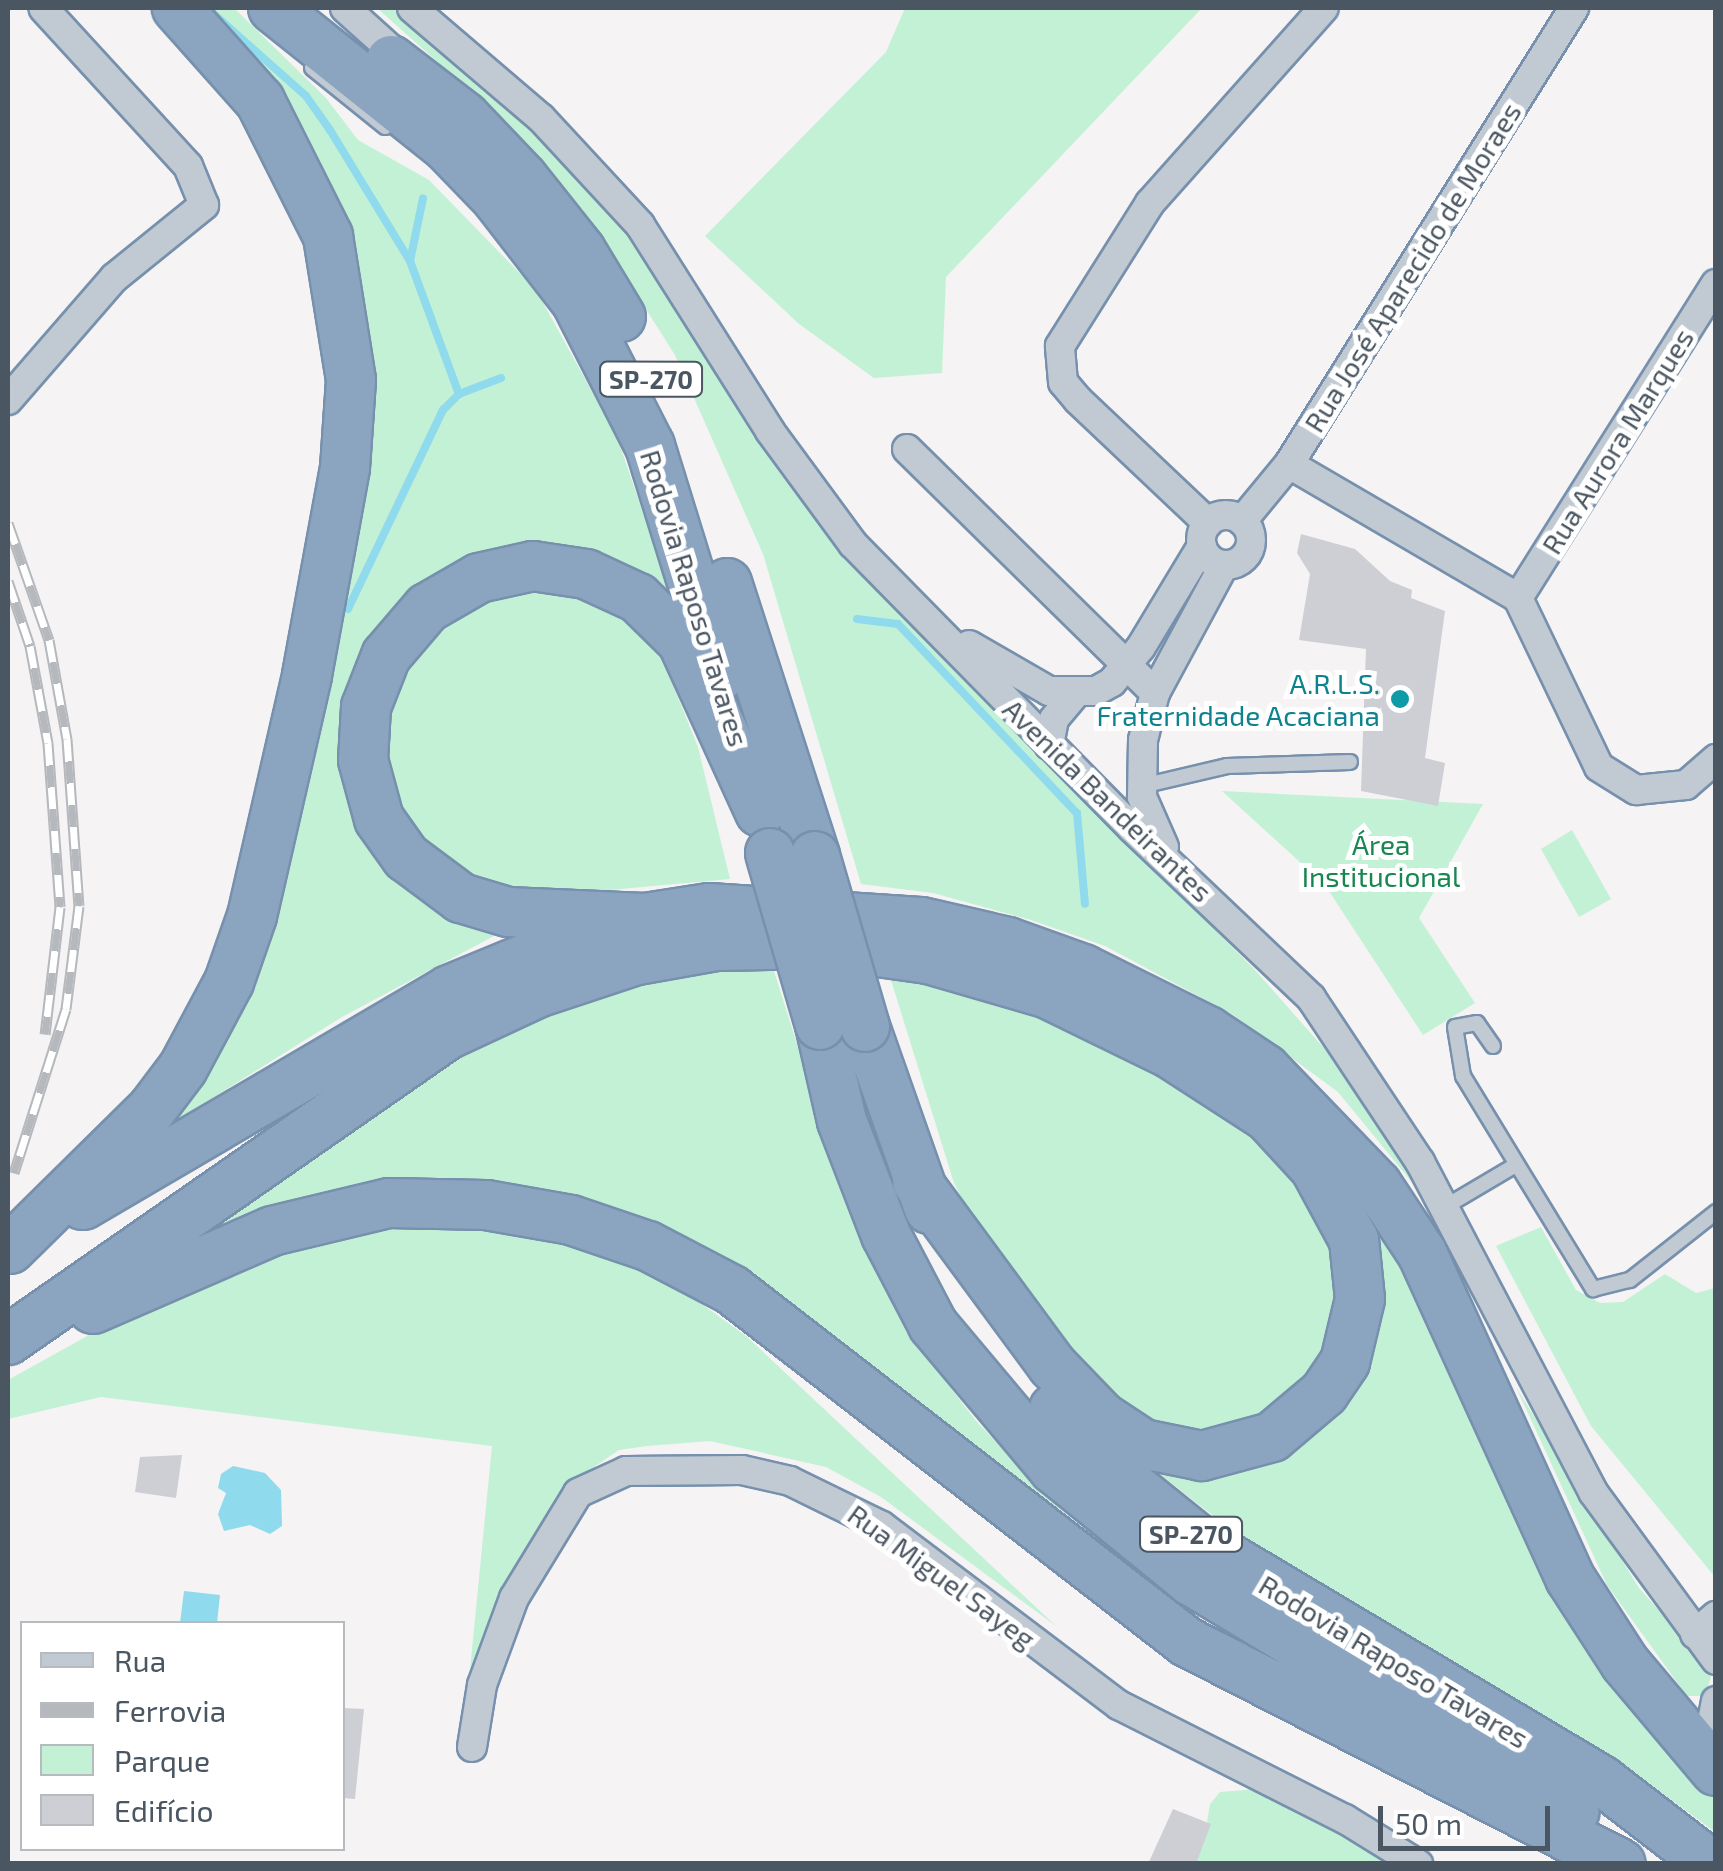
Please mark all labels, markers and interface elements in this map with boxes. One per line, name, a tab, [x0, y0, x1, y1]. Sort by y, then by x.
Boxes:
street label: Rua José Aparecido de Moraes	[1296, 96, 1528, 438]
street label: Rua Aurora Marques	[1534, 322, 1700, 560]
road number: SP-270	[598, 359, 704, 399]
street label: Rodovia Raposo Tavares	[634, 446, 756, 750]
place label: A.R.L.S. Fraternidade Acaciana	[1096, 666, 1380, 732]
marker: A.R.L.S. Fraternidade Acaciana	[1389, 688, 1411, 710]
street label: Avenida Bandeirantes	[997, 692, 1219, 908]
park label: Área Institucional	[1302, 827, 1460, 893]
street label: Rua Miguel Sayeg	[842, 1497, 1042, 1655]
road number: SP-270	[1138, 1514, 1244, 1554]
street label: Rodovia Raposo Tavares	[1253, 1567, 1535, 1755]
legend	[20, 1621, 345, 1851]
text: Rua	[114, 1642, 166, 1678]
text: Ferrovia	[114, 1692, 226, 1728]
text: Parque	[114, 1742, 210, 1778]
scale bar	[1383, 1786, 1556, 1848]
text: Edifício	[114, 1792, 213, 1828]
text: 50 m	[1395, 1805, 1462, 1841]

